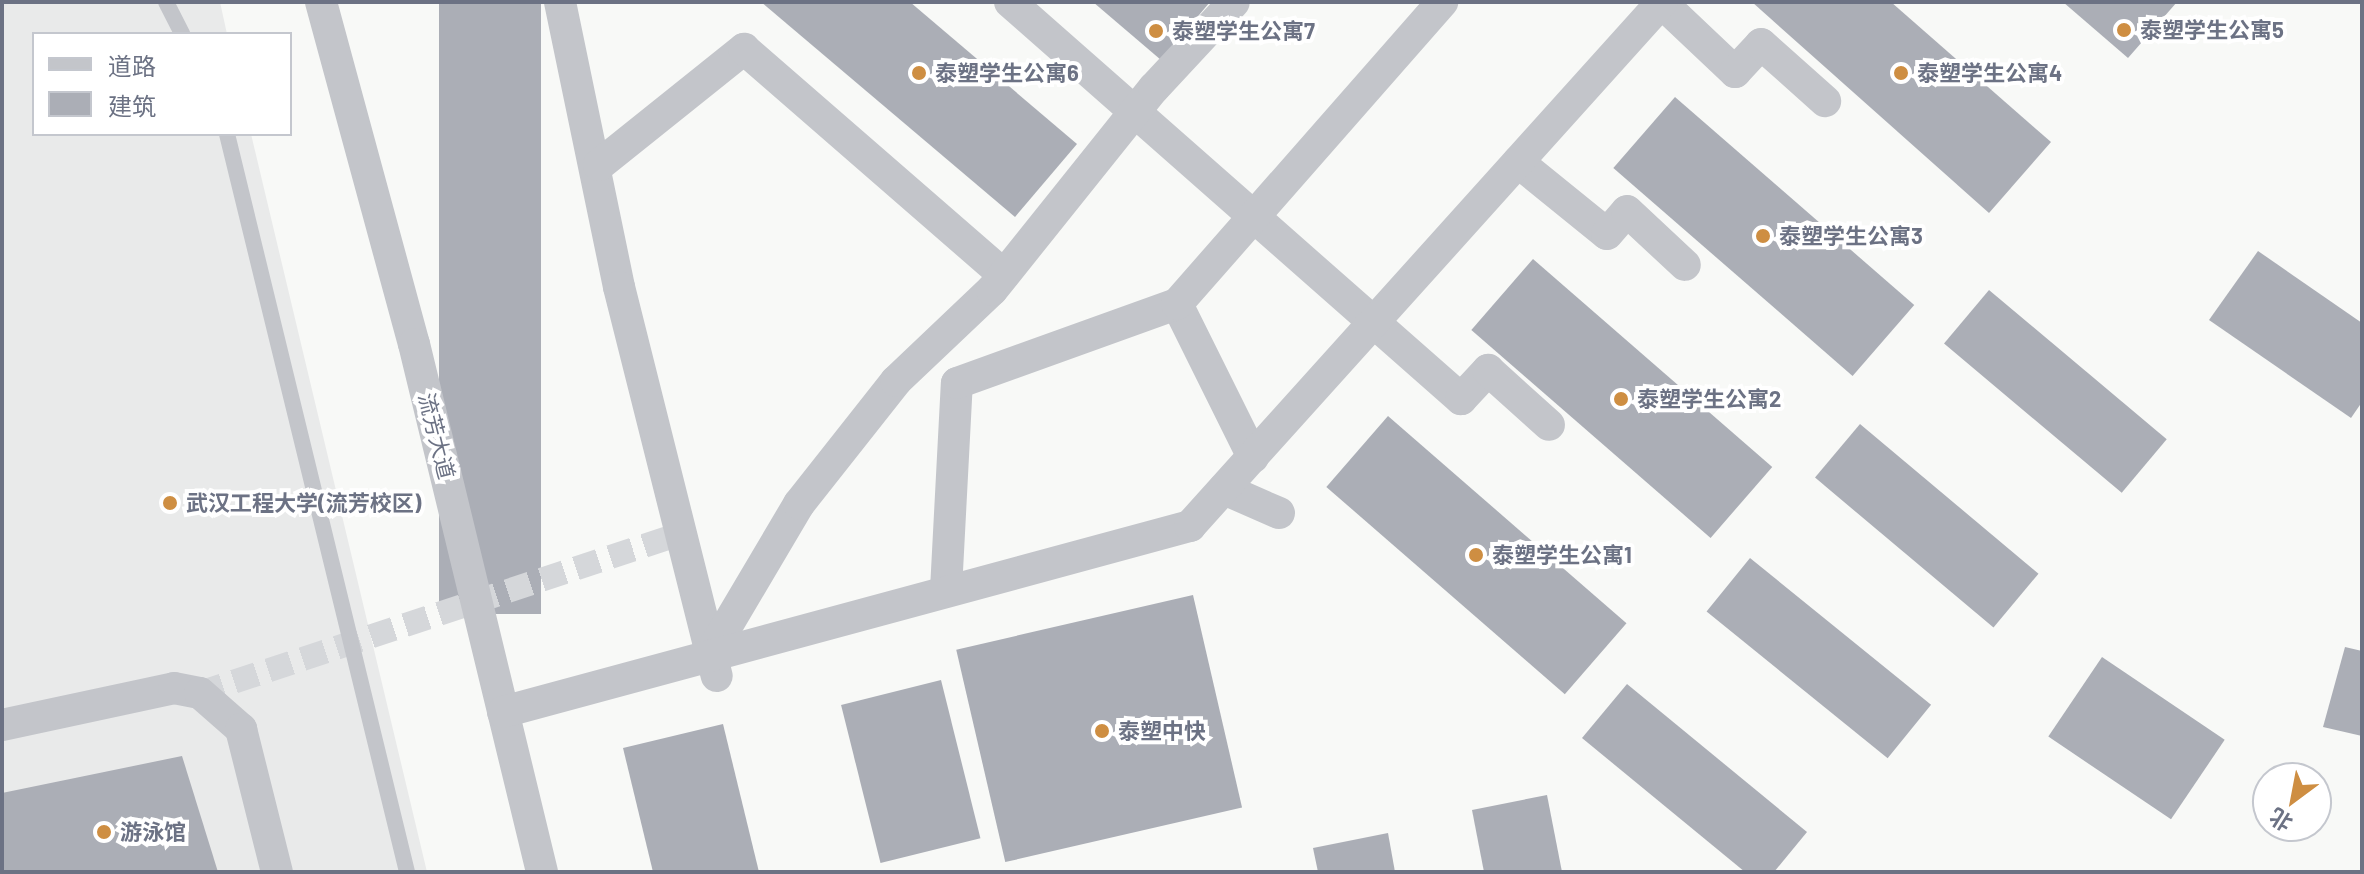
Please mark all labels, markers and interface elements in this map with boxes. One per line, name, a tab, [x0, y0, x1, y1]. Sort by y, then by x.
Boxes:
place label: 泰塑学生公寓5	[2140, 17, 2284, 43]
place label: 泰塑学生公寓7	[1172, 18, 1315, 44]
marker: 泰塑学生公寓5	[2115, 21, 2133, 39]
marker: 泰塑学生公寓7	[1147, 22, 1165, 40]
legend	[32, 32, 292, 136]
text: 道路	[108, 51, 156, 80]
place label: 泰塑学生公寓6	[935, 60, 1079, 86]
place label: 泰塑学生公寓4	[1917, 60, 2062, 86]
marker: 泰塑学生公寓6	[910, 64, 928, 82]
marker: 泰塑学生公寓4	[1892, 64, 1910, 82]
text: 建筑	[108, 91, 156, 120]
place label: 泰塑学生公寓3	[1779, 223, 1923, 249]
marker: 泰塑学生公寓3	[1754, 227, 1772, 245]
place label: 泰塑学生公寓2	[1637, 386, 1781, 412]
street label: 流芳大道	[414, 390, 460, 482]
marker: 泰塑学生公寓2	[1612, 390, 1630, 408]
place label: 武汉工程大学(流芳校区)	[186, 490, 421, 516]
marker: 武汉工程大学(流芳校区)	[161, 494, 179, 512]
place label: 泰塑学生公寓1	[1492, 542, 1632, 568]
marker: 泰塑学生公寓1	[1467, 546, 1485, 564]
place label: 泰塑中快	[1118, 718, 1206, 744]
marker: 泰塑中快	[1093, 722, 1111, 740]
north arrow	[2252, 762, 2332, 842]
text: 北	[2264, 804, 2297, 838]
place label: 游泳馆	[120, 819, 186, 845]
marker: 游泳馆	[95, 823, 113, 841]

